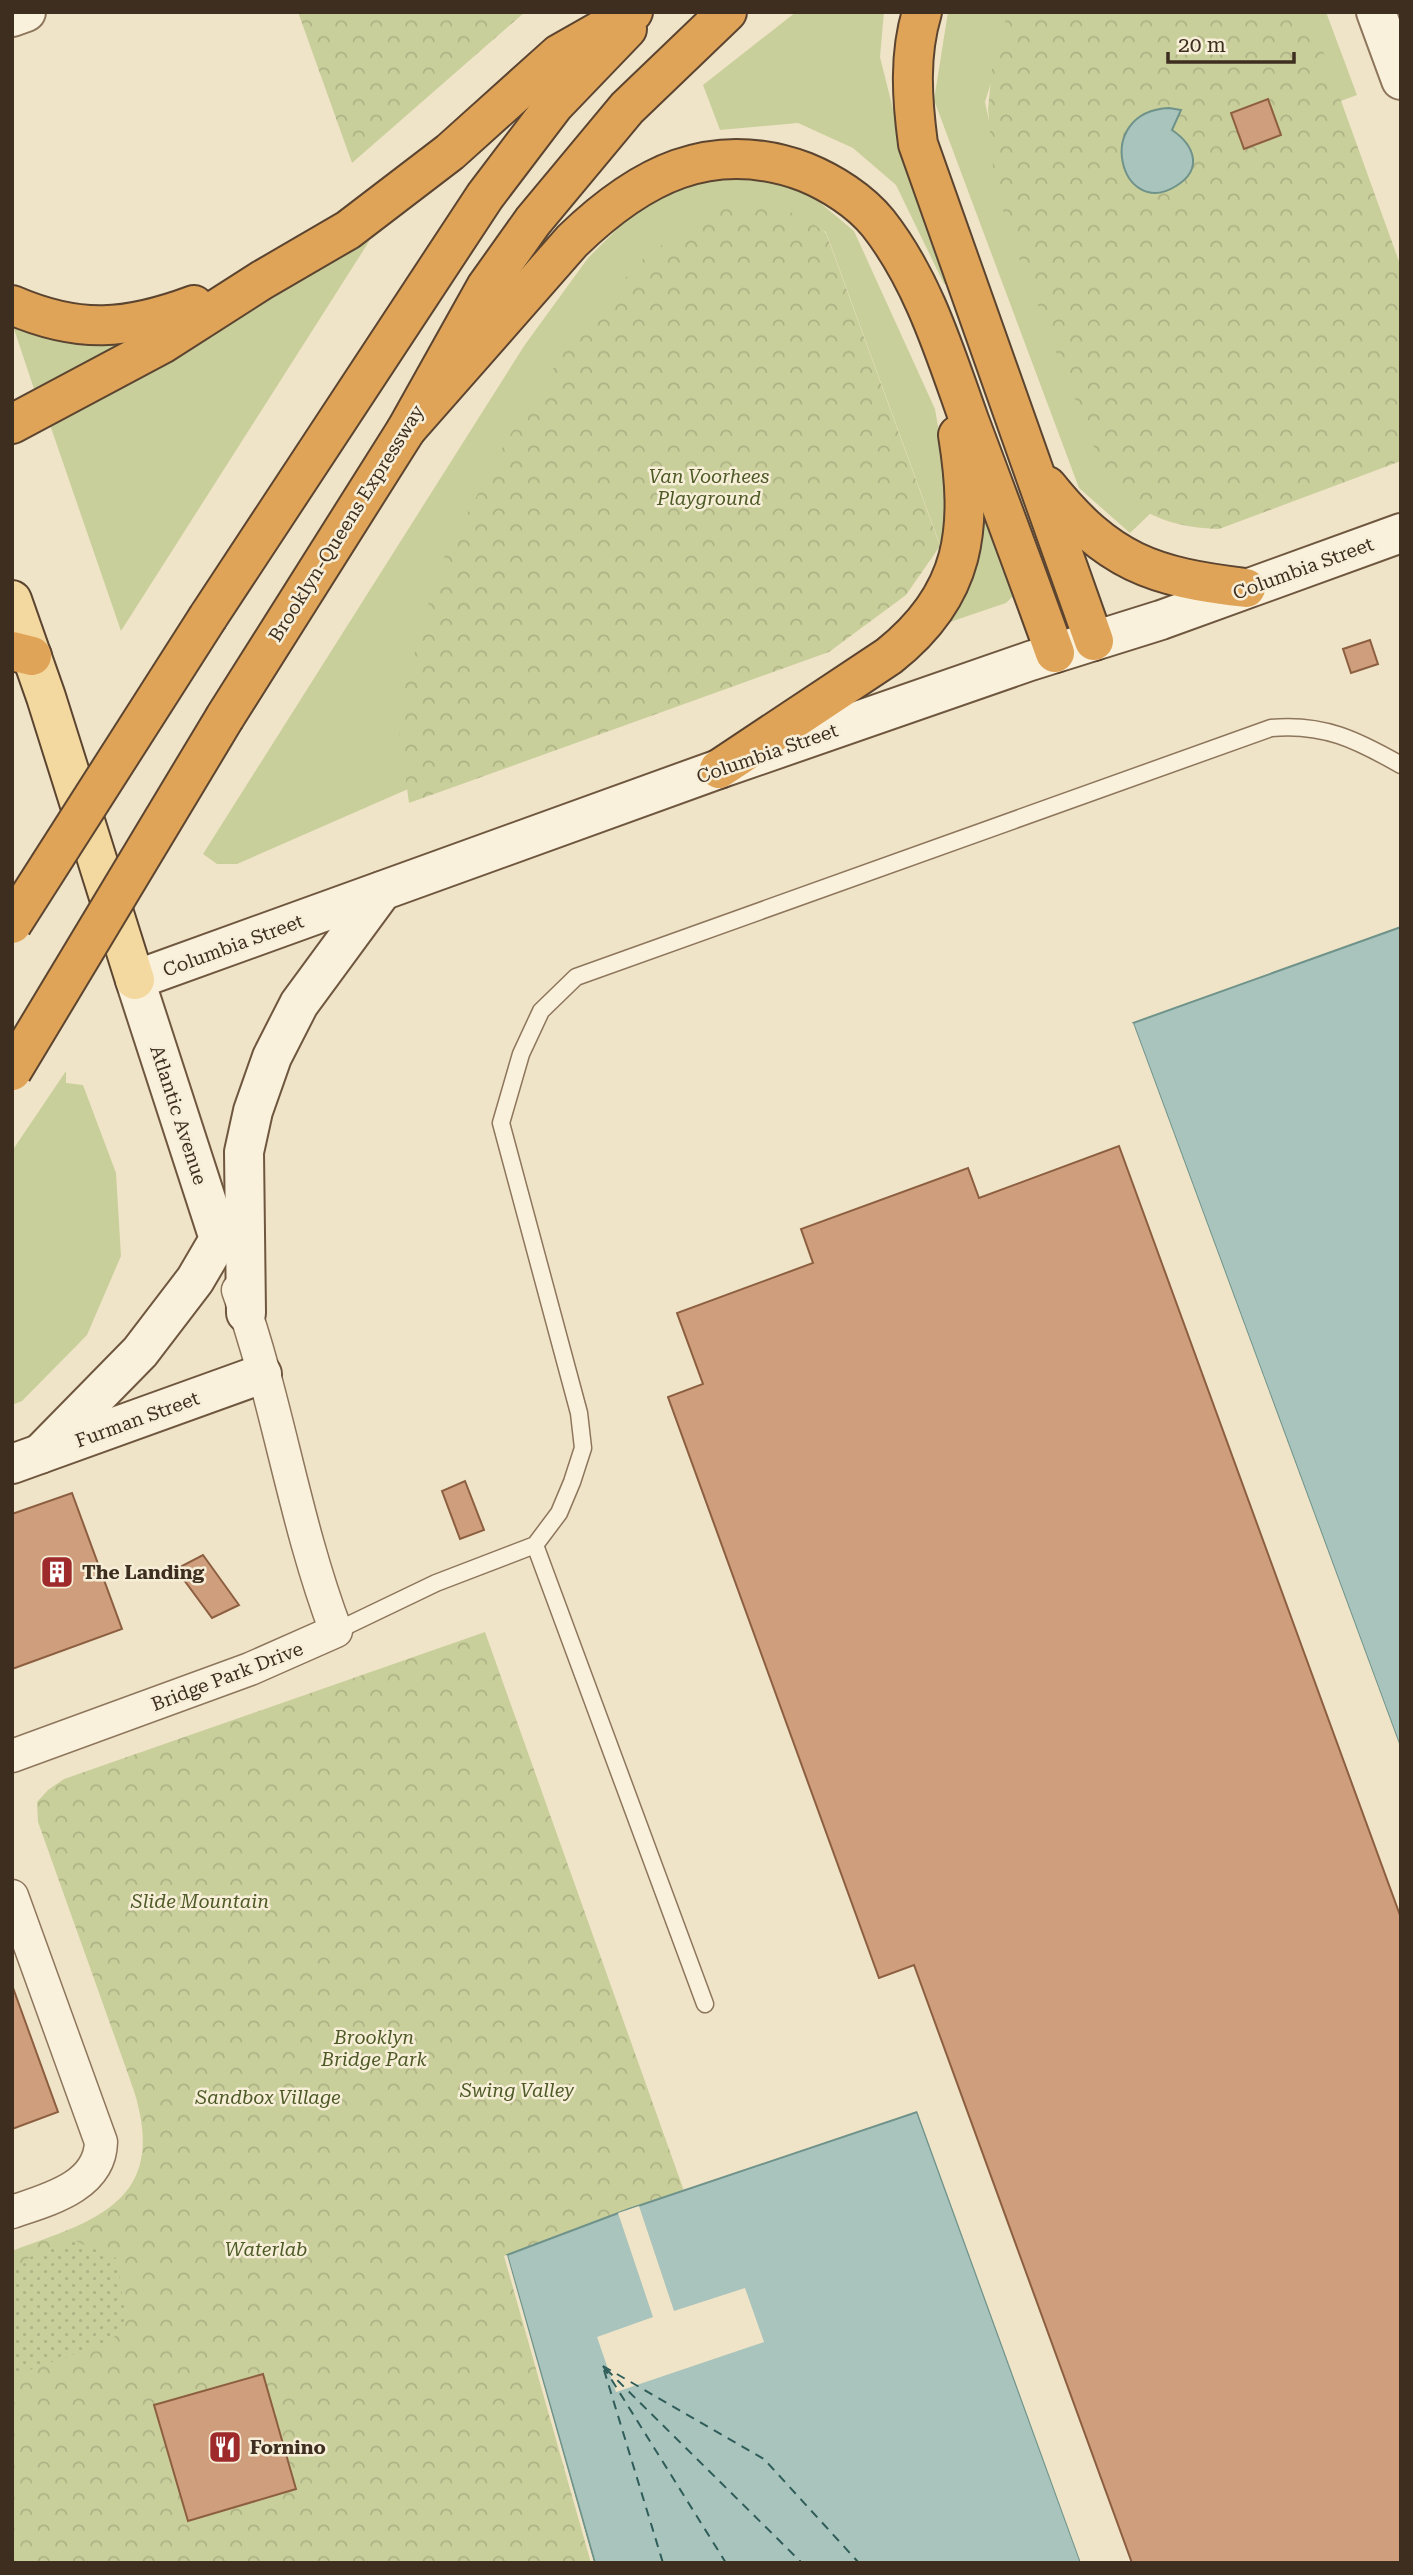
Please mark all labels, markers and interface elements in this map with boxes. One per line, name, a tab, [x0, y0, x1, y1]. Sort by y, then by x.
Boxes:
scale bar	[1168, 21, 1294, 65]
text: 20 m	[1178, 33, 1226, 57]
street label: Brooklyn-Queens Expressway	[264, 400, 429, 646]
park label: Van Voorhees Playground	[649, 465, 770, 510]
street label: Columbia Street	[1230, 532, 1377, 605]
street label: Columbia Street	[693, 718, 841, 788]
street label: Columbia Street	[160, 909, 307, 982]
street label: Atlantic Avenue	[145, 1043, 212, 1188]
street label: Furman Street	[72, 1386, 202, 1453]
building icon: The Landing	[38, 1553, 76, 1591]
place label: The Landing	[82, 1561, 204, 1584]
street label: Bridge Park Drive	[148, 1637, 306, 1716]
park label: Slide Mountain	[130, 1890, 269, 1913]
park label: Brooklyn Bridge Park	[320, 2026, 427, 2071]
park label: Swing Valley	[459, 2079, 574, 2102]
park label: Sandbox Village	[194, 2086, 341, 2109]
park label: Waterlab	[225, 2238, 307, 2261]
restaurant icon: Fornino	[206, 2428, 244, 2466]
place label: Fornino	[250, 2436, 326, 2459]

